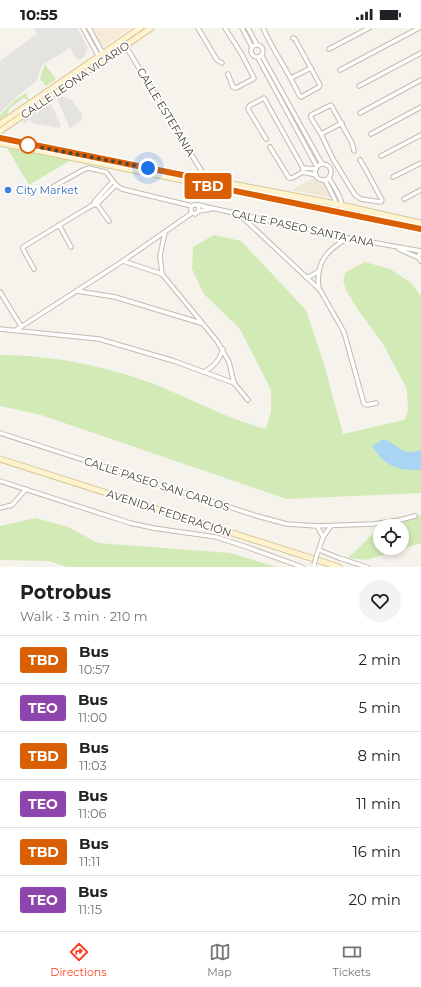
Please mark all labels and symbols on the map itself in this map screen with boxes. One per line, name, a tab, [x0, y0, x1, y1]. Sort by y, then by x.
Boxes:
street label: CALLE LEONA VICARIO	[18, 38, 132, 122]
street label: CALLE ESTEFANIA	[134, 65, 198, 159]
unlabelled marker	[19, 136, 37, 154]
your location	[138, 158, 158, 178]
line badge: TBD	[185, 173, 231, 199]
place label: City Market	[16, 183, 79, 197]
marker: City Market	[3, 185, 13, 195]
street label: CALLE PASEO SANTA ANA	[231, 206, 376, 250]
street label: CALLE PASEO SAN CARLOS	[82, 454, 232, 514]
street label: AVENIDA FEDERACIÓN	[105, 486, 233, 540]

